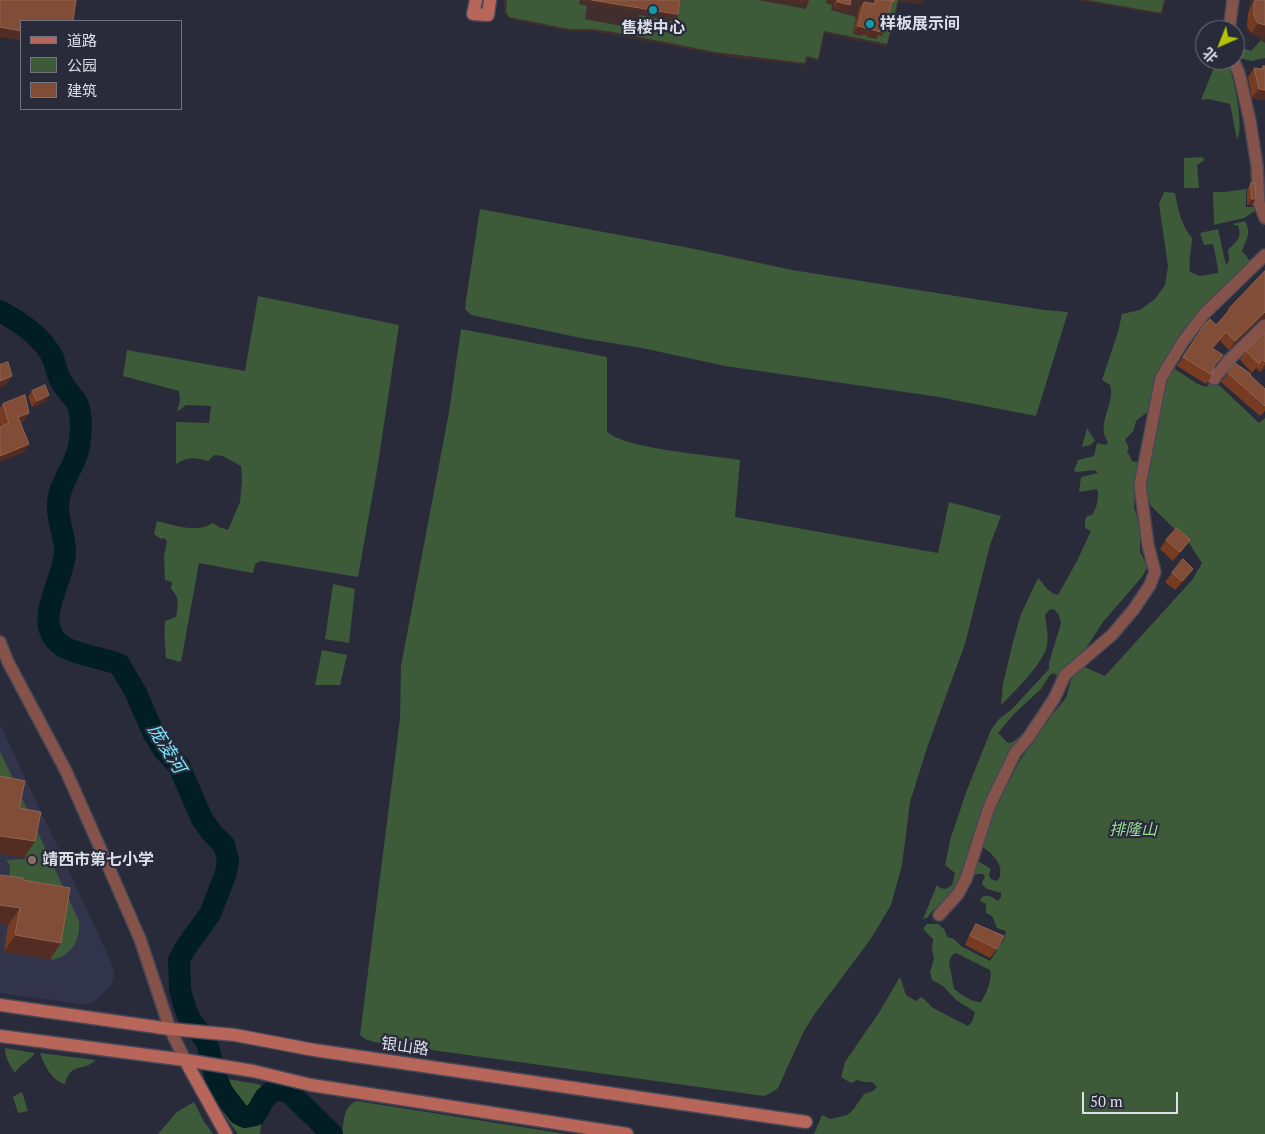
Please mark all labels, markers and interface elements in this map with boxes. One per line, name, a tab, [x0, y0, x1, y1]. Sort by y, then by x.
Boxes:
marker: 售楼中心	[647, 4, 659, 16]
place label: 样板展示间	[880, 14, 960, 34]
place label: 售楼中心	[621, 18, 685, 38]
marker: 样板展示间	[864, 18, 876, 30]
legend	[20, 20, 182, 110]
north arrow	[1195, 20, 1245, 70]
text: 道路	[67, 30, 97, 50]
text: 北	[1198, 44, 1222, 67]
text: 公园	[67, 55, 97, 75]
text: 建筑	[67, 80, 97, 100]
water label: 庞凌河	[143, 720, 189, 778]
park label: 排隆山	[1109, 820, 1157, 840]
place label: 靖西市第七小学	[42, 850, 154, 870]
marker: 靖西市第七小学	[26, 854, 38, 866]
street label: 银山路	[380, 1034, 430, 1060]
scale bar	[1085, 1082, 1181, 1114]
text: 50 m	[1090, 1091, 1123, 1111]

